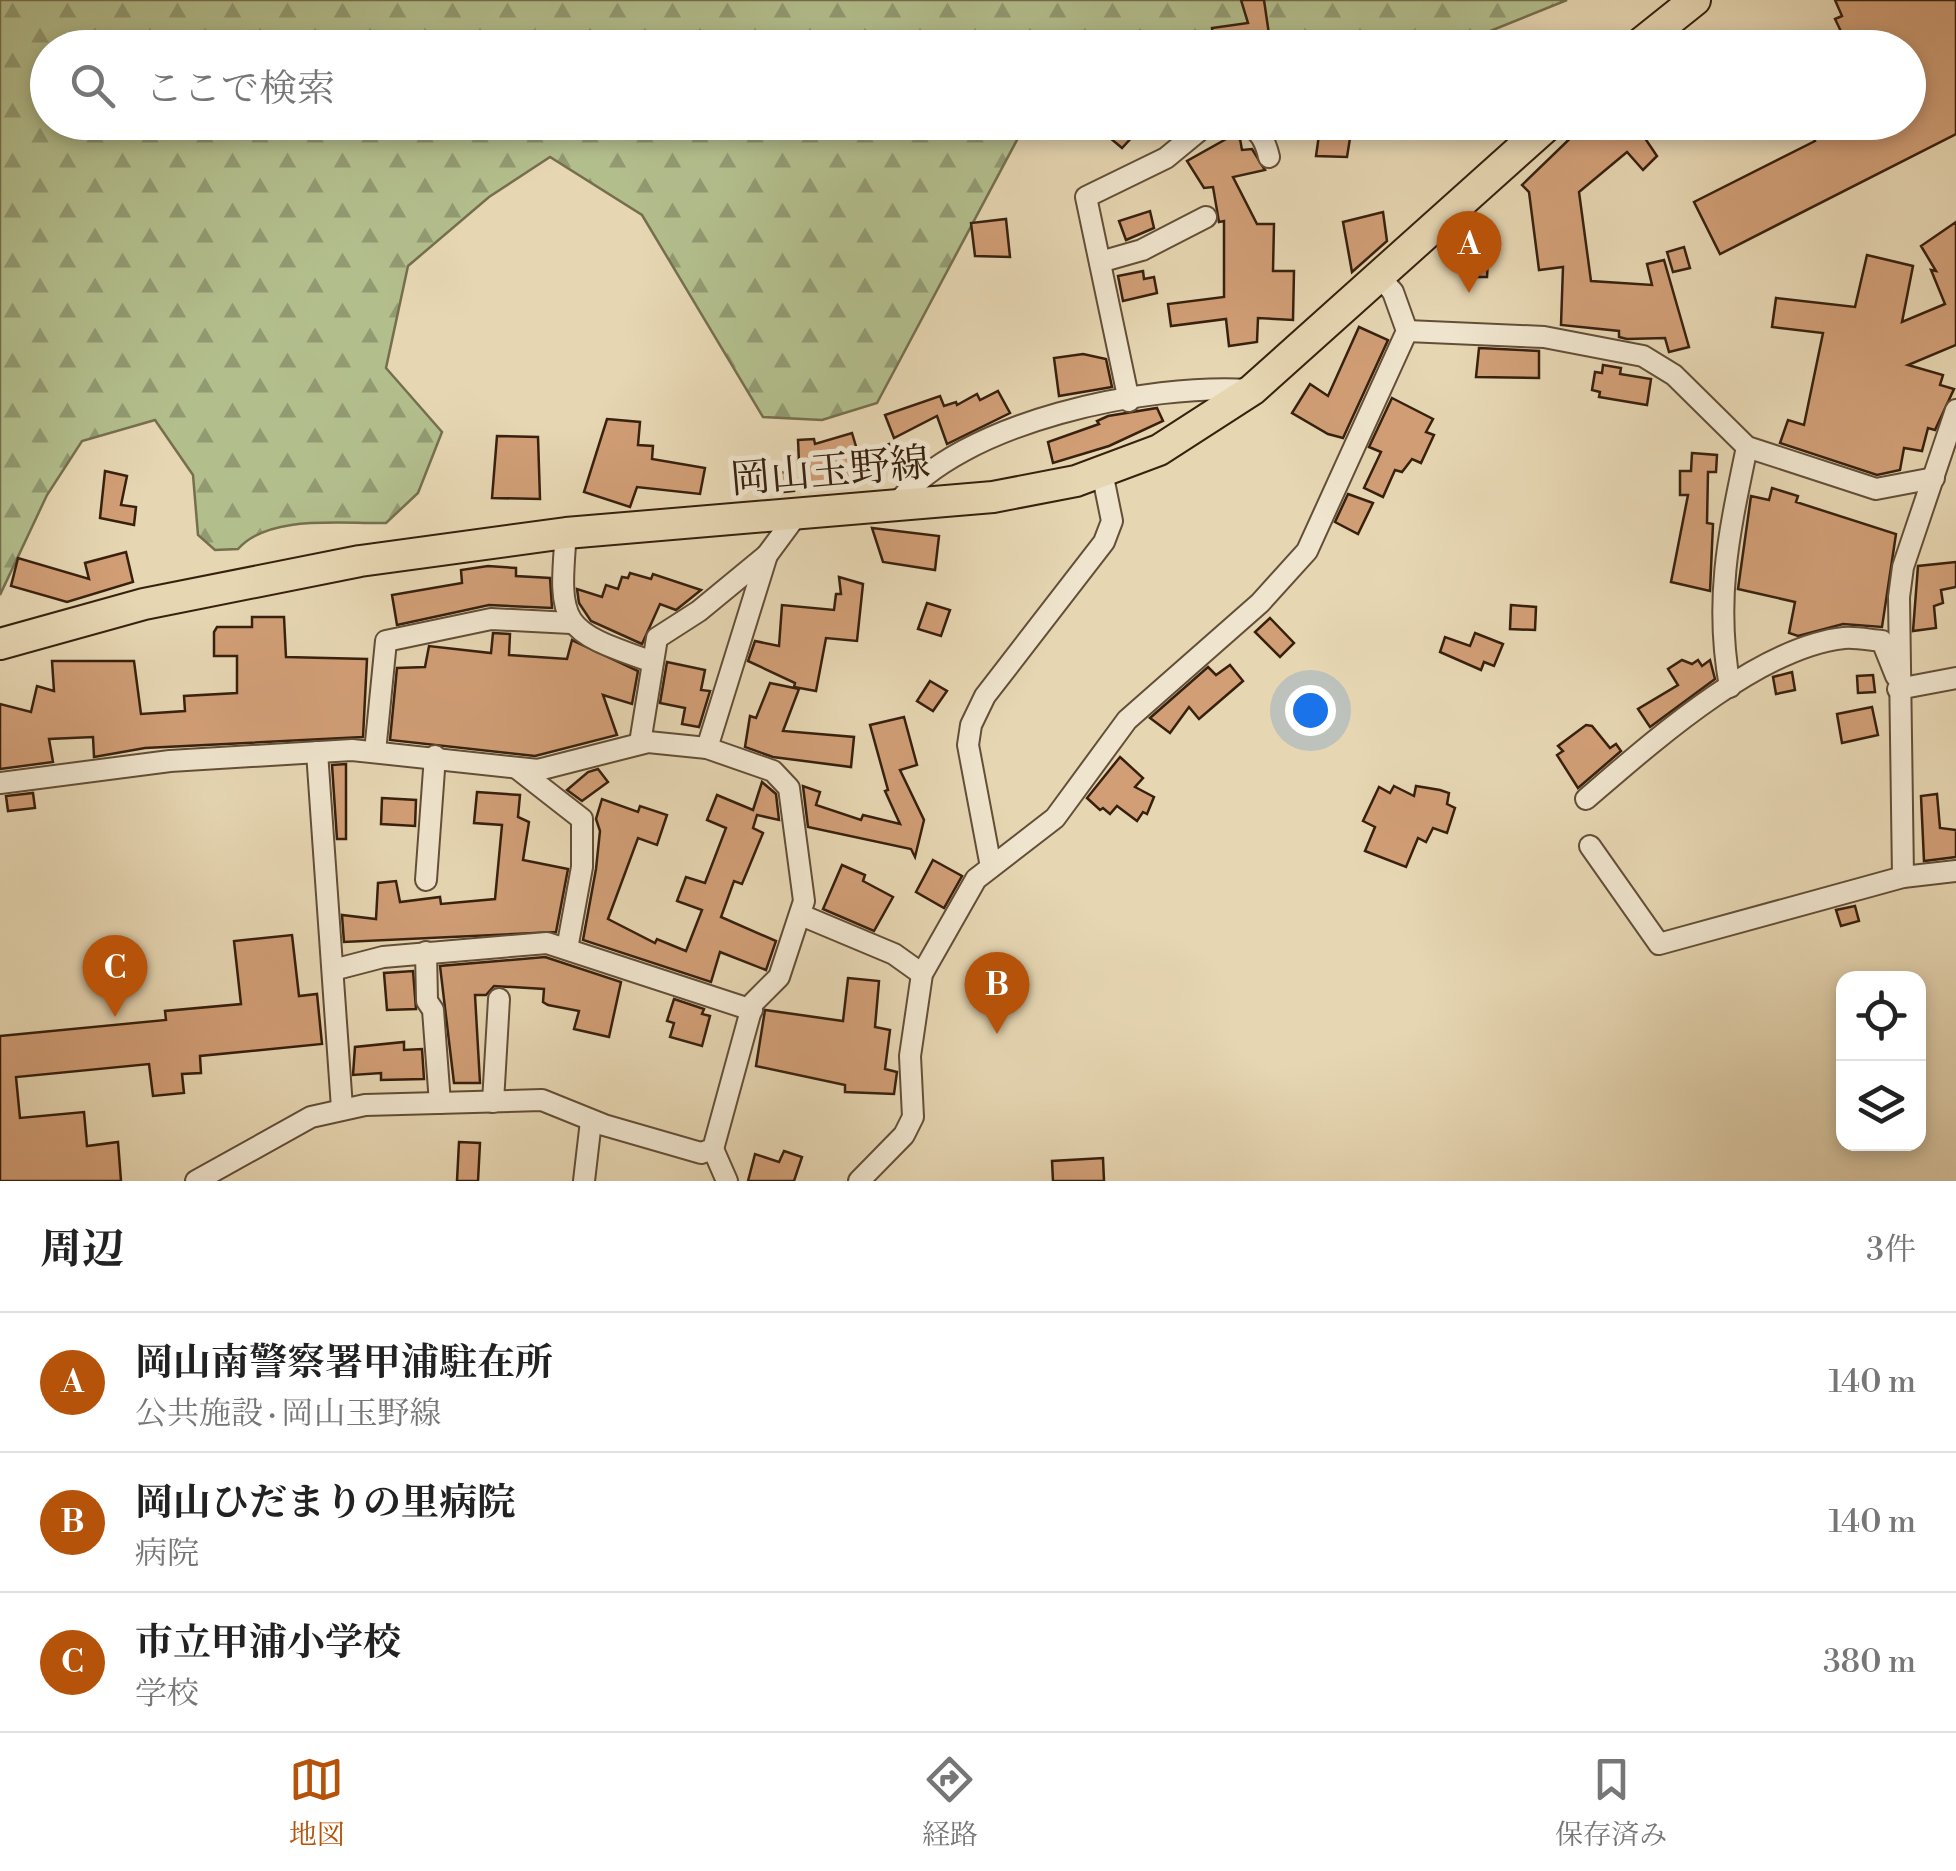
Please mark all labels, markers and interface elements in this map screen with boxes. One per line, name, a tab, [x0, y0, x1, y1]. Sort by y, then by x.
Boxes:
search box	[30, 30, 1926, 140]
icon: search	[65, 58, 120, 113]
text: ここで検索	[145, 66, 335, 113]
pin: A	[1436, 210, 1502, 293]
street label: 岡山玉野線	[728, 438, 932, 506]
your location	[1285, 685, 1336, 736]
pin: C	[82, 934, 148, 1017]
pin: B	[964, 952, 1030, 1034]
map controls	[1836, 971, 1926, 1151]
button: locate	[1836, 971, 1926, 1061]
button: layers	[1836, 1061, 1926, 1151]
text: 周辺	[40, 1224, 124, 1277]
text: 3件	[1866, 1230, 1916, 1270]
text: 岡山南警察署甲浦駐在所	[135, 1340, 553, 1387]
text: A	[61, 1362, 84, 1402]
text: 140 m	[1829, 1362, 1916, 1402]
text: 公共施設 · 岡山玉野線	[135, 1394, 442, 1434]
text: 岡山ひだまりの里病院	[135, 1480, 515, 1527]
text: B	[60, 1502, 85, 1542]
text: 140 m	[1829, 1502, 1916, 1542]
text: 病院	[135, 1534, 199, 1574]
text: 市立甲浦小学校	[135, 1620, 401, 1667]
text: C	[61, 1642, 84, 1682]
text: 380 m	[1823, 1642, 1916, 1682]
text: 学校	[135, 1674, 199, 1714]
tab: 地図	[289, 1752, 345, 1853]
tab: 経路	[922, 1752, 978, 1853]
tab: 保存済み	[1555, 1752, 1667, 1853]

